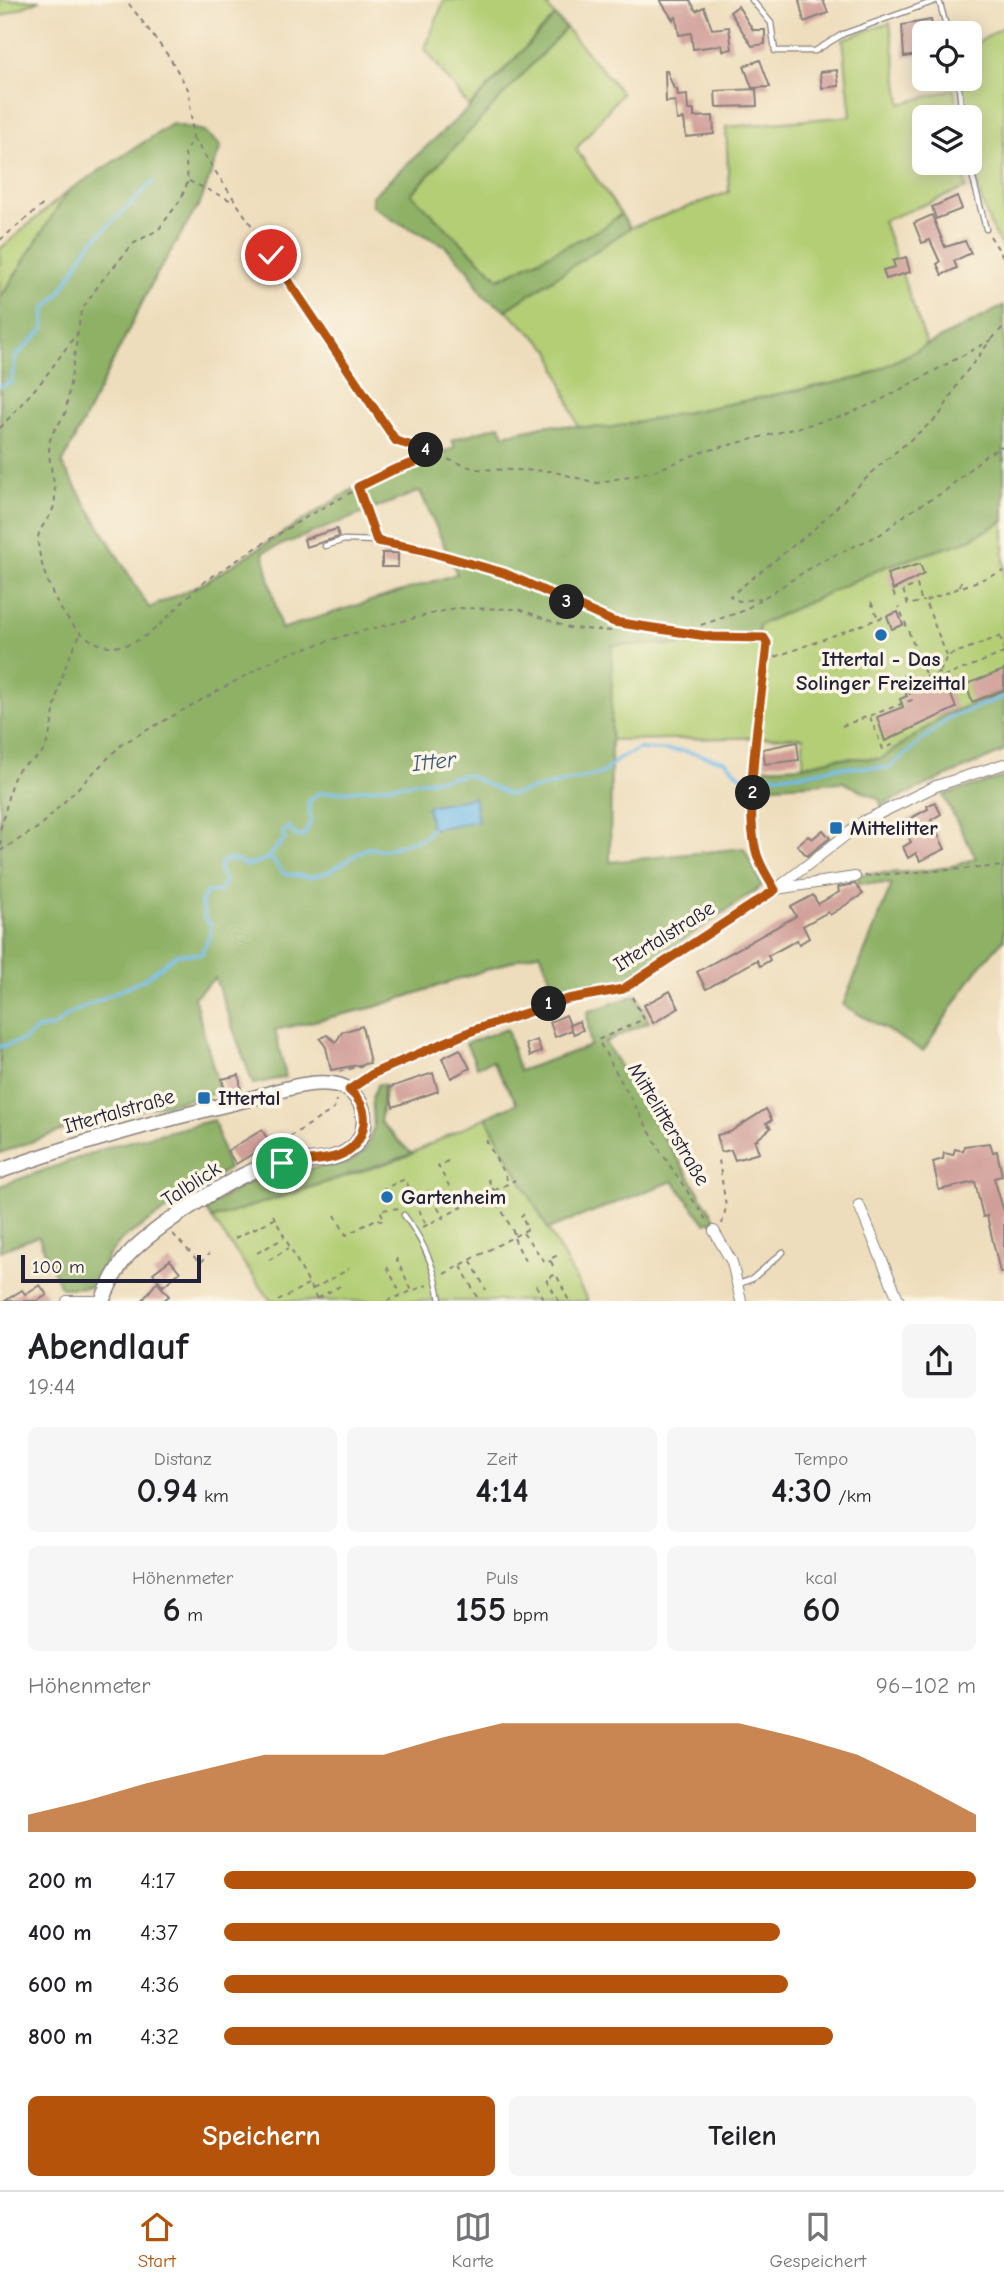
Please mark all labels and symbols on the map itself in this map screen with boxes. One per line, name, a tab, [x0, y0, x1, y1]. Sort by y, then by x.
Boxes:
pin	[241, 225, 301, 285]
pin: 4	[408, 433, 444, 468]
pin: 3	[550, 584, 584, 620]
marker: Ittertal - Das Solinger Freizeittal	[873, 627, 889, 643]
place label: Ittertal - Das Solinger Freizeittal	[796, 647, 966, 695]
water label: Itter	[410, 746, 458, 777]
pin: 2	[736, 776, 770, 810]
place label: Mittelitter	[850, 816, 938, 840]
marker: Mittelitter	[828, 820, 844, 836]
street label: Ittertalstraße	[609, 896, 719, 976]
pin: 1	[532, 986, 566, 1021]
street label: Mittelitterstraße	[623, 1058, 715, 1190]
street label: Ittertalstraße	[61, 1084, 177, 1138]
place label: Ittertal	[218, 1086, 281, 1110]
marker: Ittertal	[196, 1090, 212, 1106]
pin	[252, 1133, 312, 1193]
street label: Talblick	[157, 1156, 225, 1212]
place label: Gartenheim	[401, 1185, 506, 1209]
marker: Gartenheim	[379, 1189, 395, 1205]
scale bar	[21, 1252, 201, 1284]

